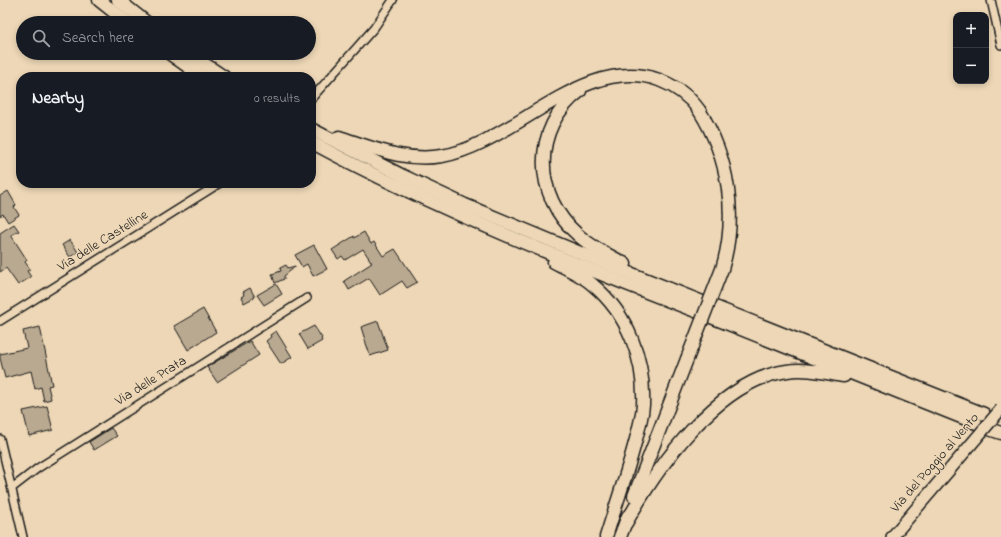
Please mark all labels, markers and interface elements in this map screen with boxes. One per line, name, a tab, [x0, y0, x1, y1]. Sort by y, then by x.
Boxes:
map controls	[953, 12, 989, 84]
button: +	[953, 12, 989, 48]
search box	[16, 16, 316, 60]
icon: search	[30, 27, 52, 49]
text: Search here	[62, 27, 134, 49]
button: −	[953, 48, 989, 84]
text: Nearby	[32, 86, 84, 111]
text: 0 results	[254, 89, 300, 108]
street label: Via delle Castelline	[53, 204, 153, 278]
street label: Via delle Prata	[110, 351, 191, 412]
street label: Via del Poggio al Vento	[885, 408, 985, 519]

